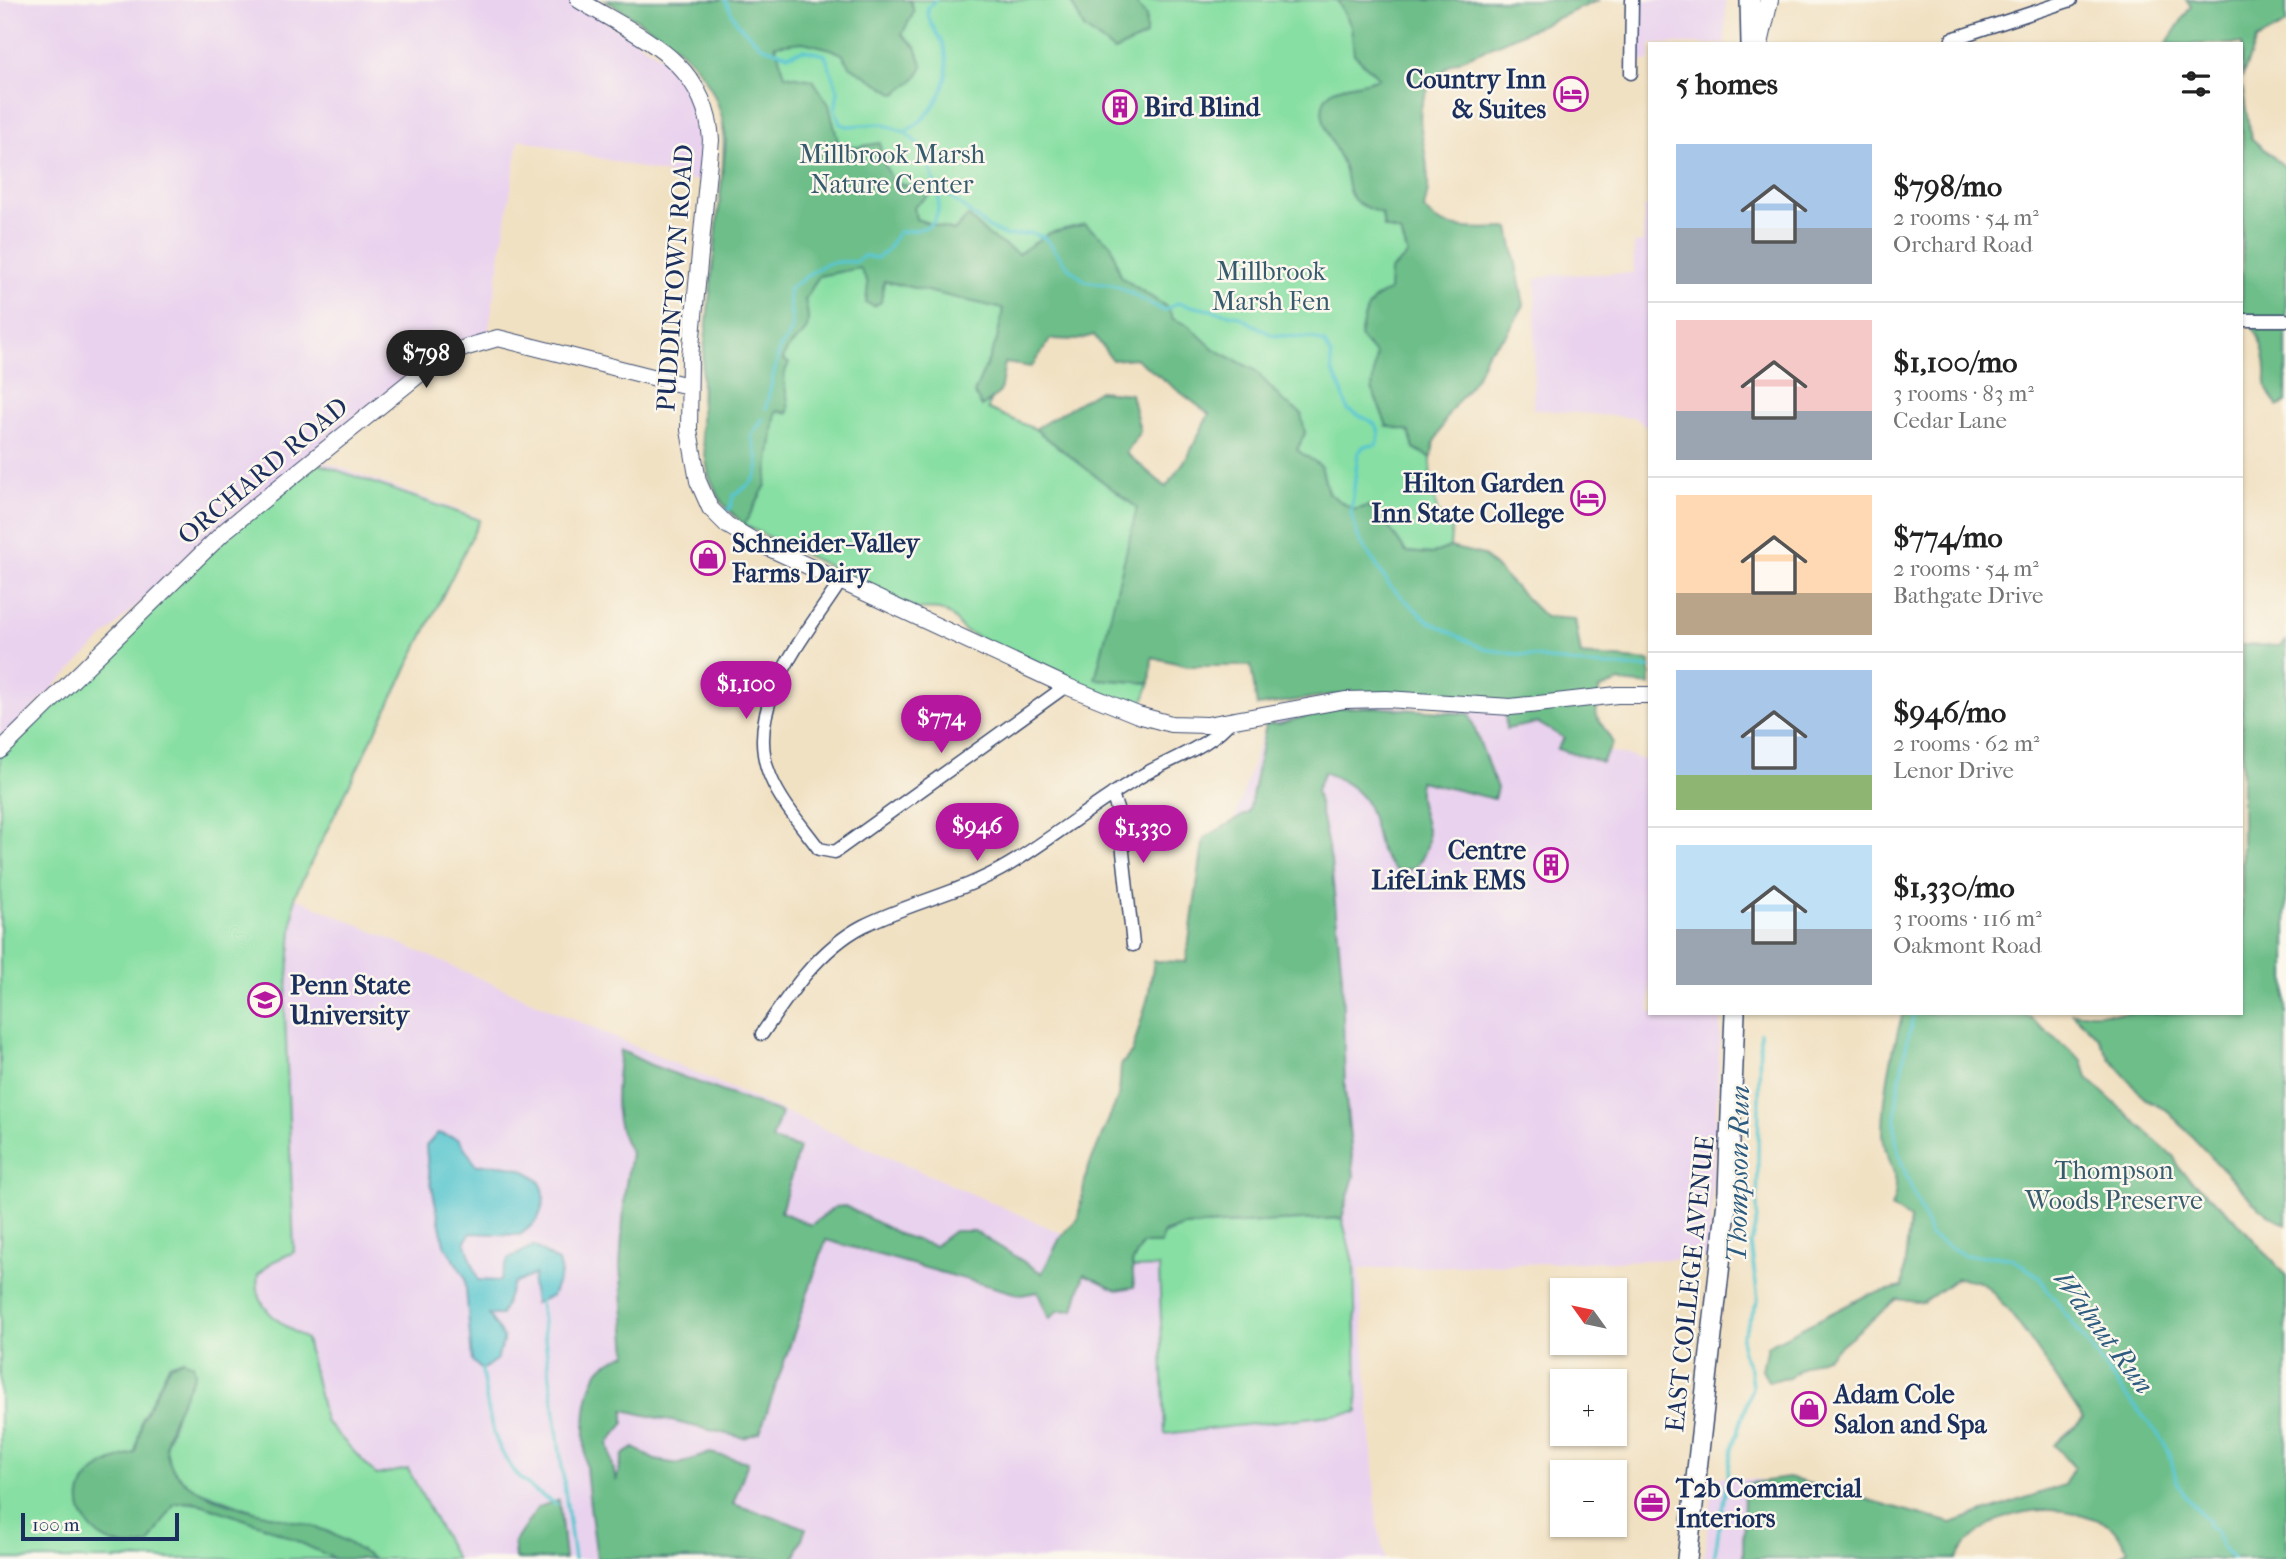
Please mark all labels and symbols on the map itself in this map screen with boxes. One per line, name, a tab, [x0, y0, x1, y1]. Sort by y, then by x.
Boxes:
place label: Country Inn & Suites	[1406, 64, 1547, 125]
hotel icon: Country Inn & Suites	[1552, 75, 1590, 113]
building icon: Bird Blind	[1101, 88, 1139, 126]
place label: Bird Blind	[1144, 92, 1261, 123]
park label: Millbrook Marsh Nature Center	[799, 139, 985, 200]
street label: PUDDINTOWN ROAD	[650, 143, 700, 413]
park label: Millbrook Marsh Fen	[1212, 256, 1330, 317]
pin: $798	[385, 330, 467, 390]
street label: ORCHARD ROAD	[172, 391, 354, 551]
place label: Hilton Garden Inn State College	[1371, 468, 1565, 529]
hotel icon: Hilton Garden Inn State College	[1569, 479, 1607, 517]
place label: Schneider-Valley Farms Dairy	[731, 528, 922, 589]
shop icon: Schneider-Valley Farms Dairy	[689, 539, 727, 577]
pin: $1,100	[689, 662, 803, 721]
pin: $774	[900, 696, 982, 755]
pin: $946	[936, 804, 1018, 863]
pin: $1,330	[1086, 806, 1200, 865]
place label: Centre LifeLink EMS	[1371, 835, 1526, 896]
building icon: Centre LifeLink EMS	[1532, 846, 1570, 884]
place label: Penn State University	[289, 970, 411, 1031]
school or university icon: Penn State University	[246, 981, 284, 1019]
water label: Thompson Run	[1720, 1085, 1756, 1263]
street label: EAST COLLEGE AVENUE	[1659, 1134, 1721, 1434]
park label: Thompson Woods Preserve	[2024, 1155, 2203, 1216]
water label: Walnut Run	[2047, 1264, 2161, 1400]
north arrow	[1550, 1278, 1628, 1354]
place label: Adam Cole Salon and Spa	[1832, 1379, 1987, 1440]
shop icon: Adam Cole Salon and Spa	[1790, 1390, 1828, 1428]
place label: T2b Commercial Interiors	[1675, 1473, 1863, 1534]
office icon: T2b Commercial Interiors	[1633, 1484, 1671, 1522]
scale bar	[21, 1510, 178, 1542]

